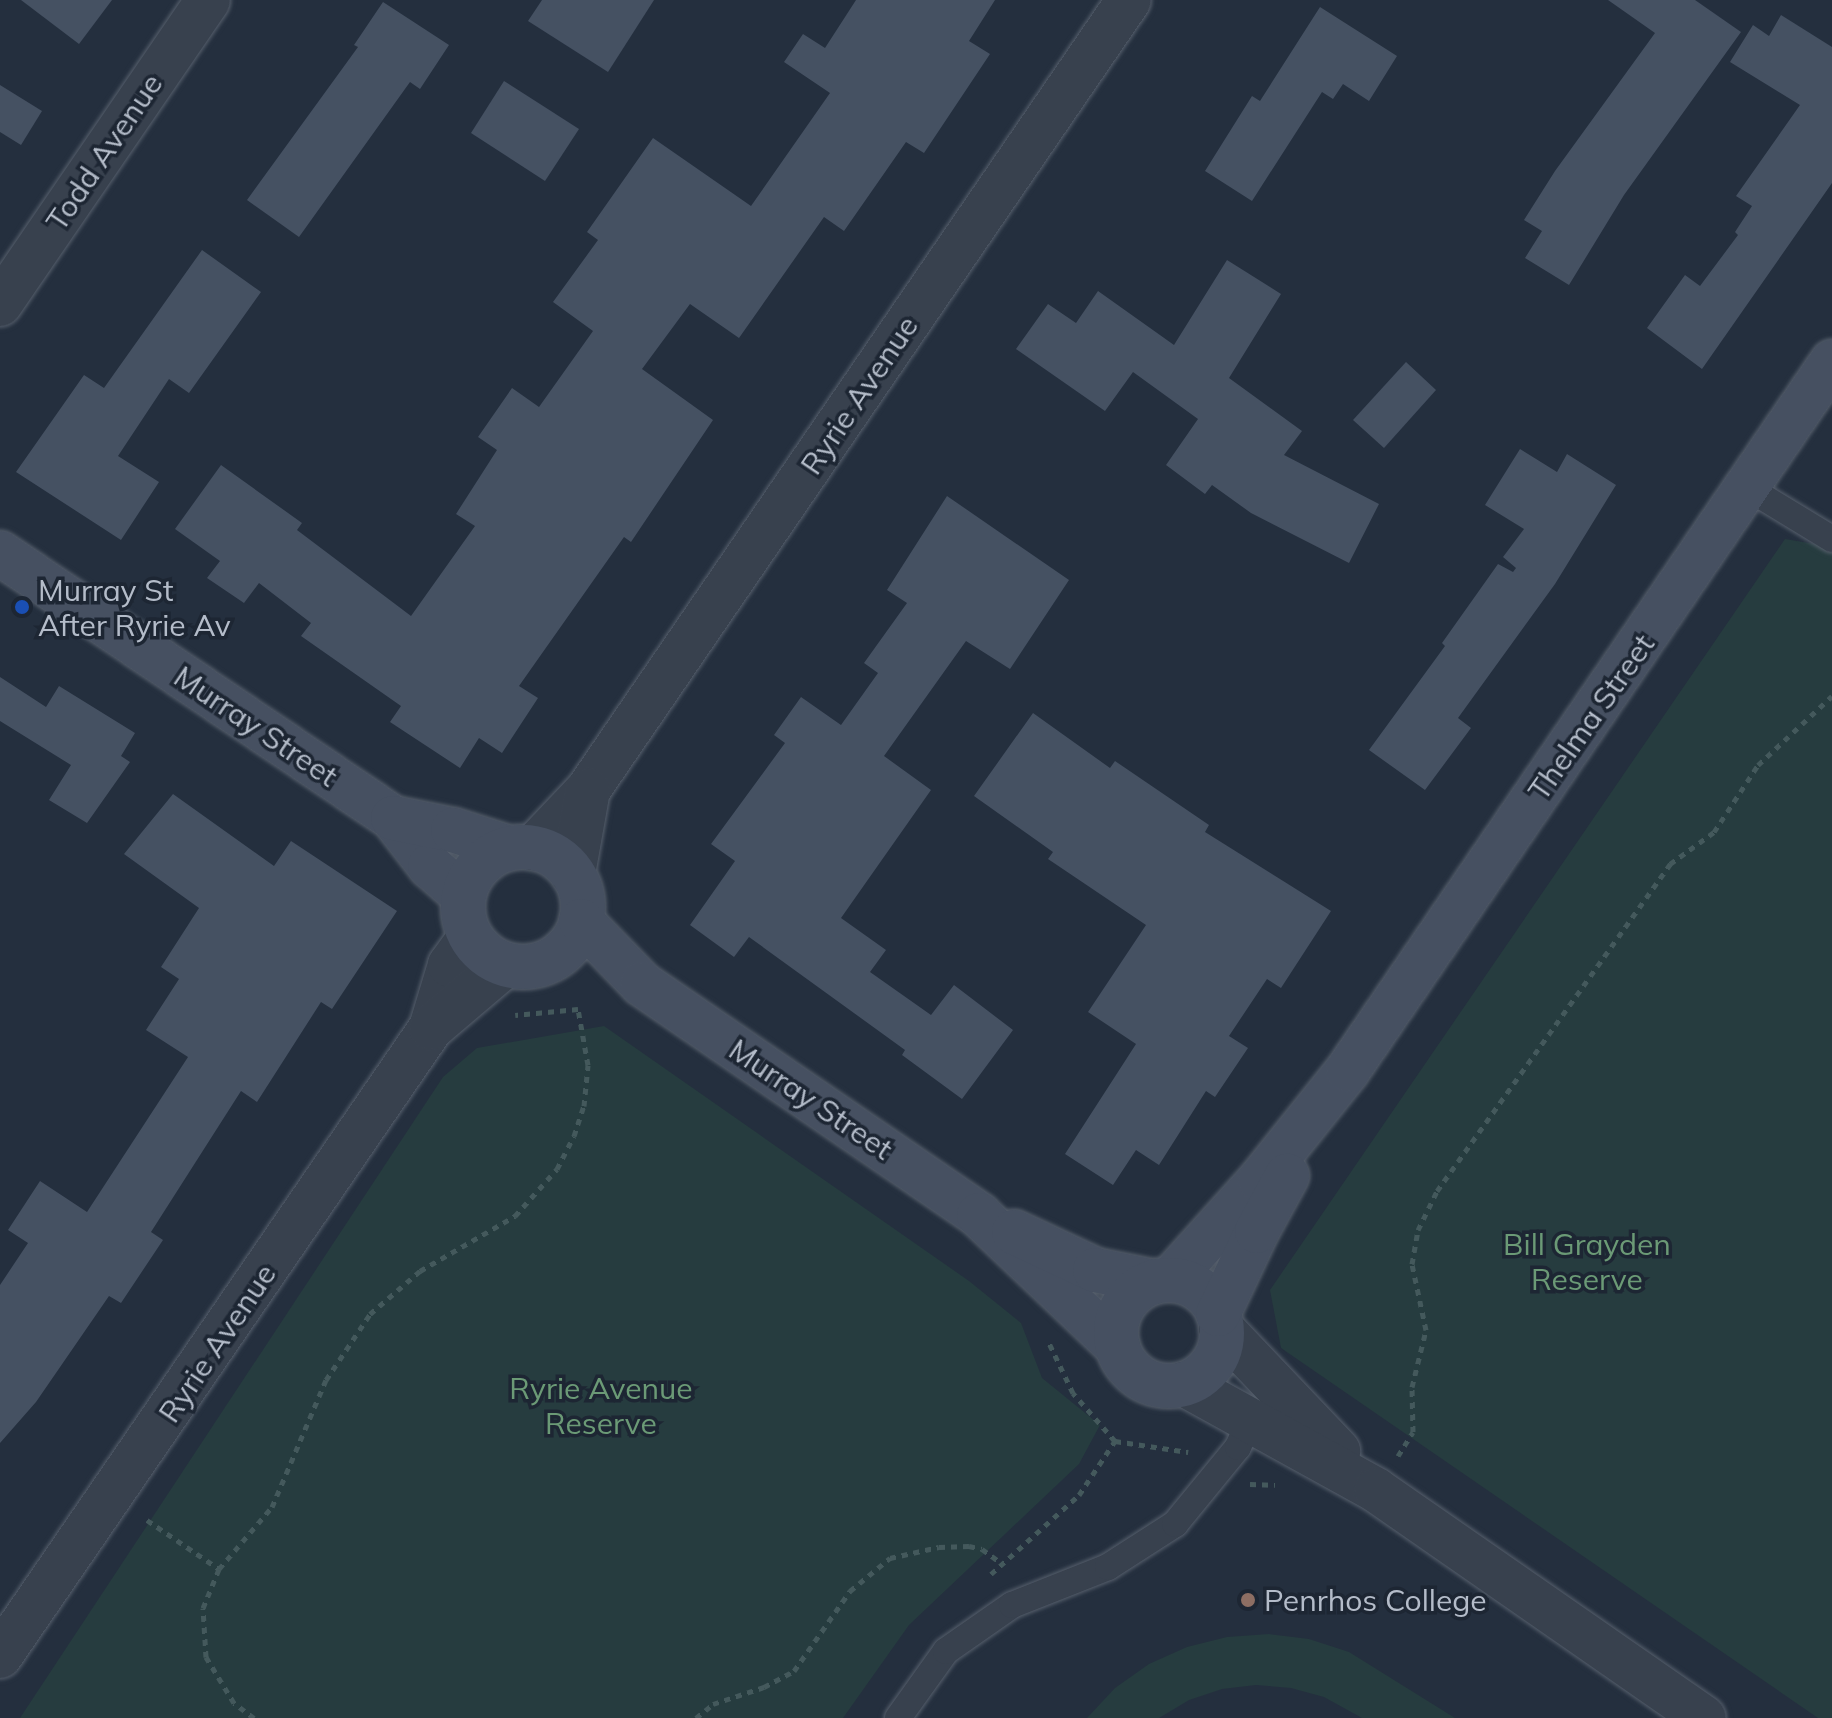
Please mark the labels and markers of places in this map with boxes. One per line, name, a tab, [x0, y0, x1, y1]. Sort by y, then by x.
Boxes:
place label: Murray St After Ryrie Av	[38, 572, 231, 642]
marker: Murray St After Ryrie Av	[13, 598, 31, 616]
place label: Penrhos College	[1264, 1582, 1487, 1618]
marker: Penrhos College	[1239, 1591, 1257, 1609]

